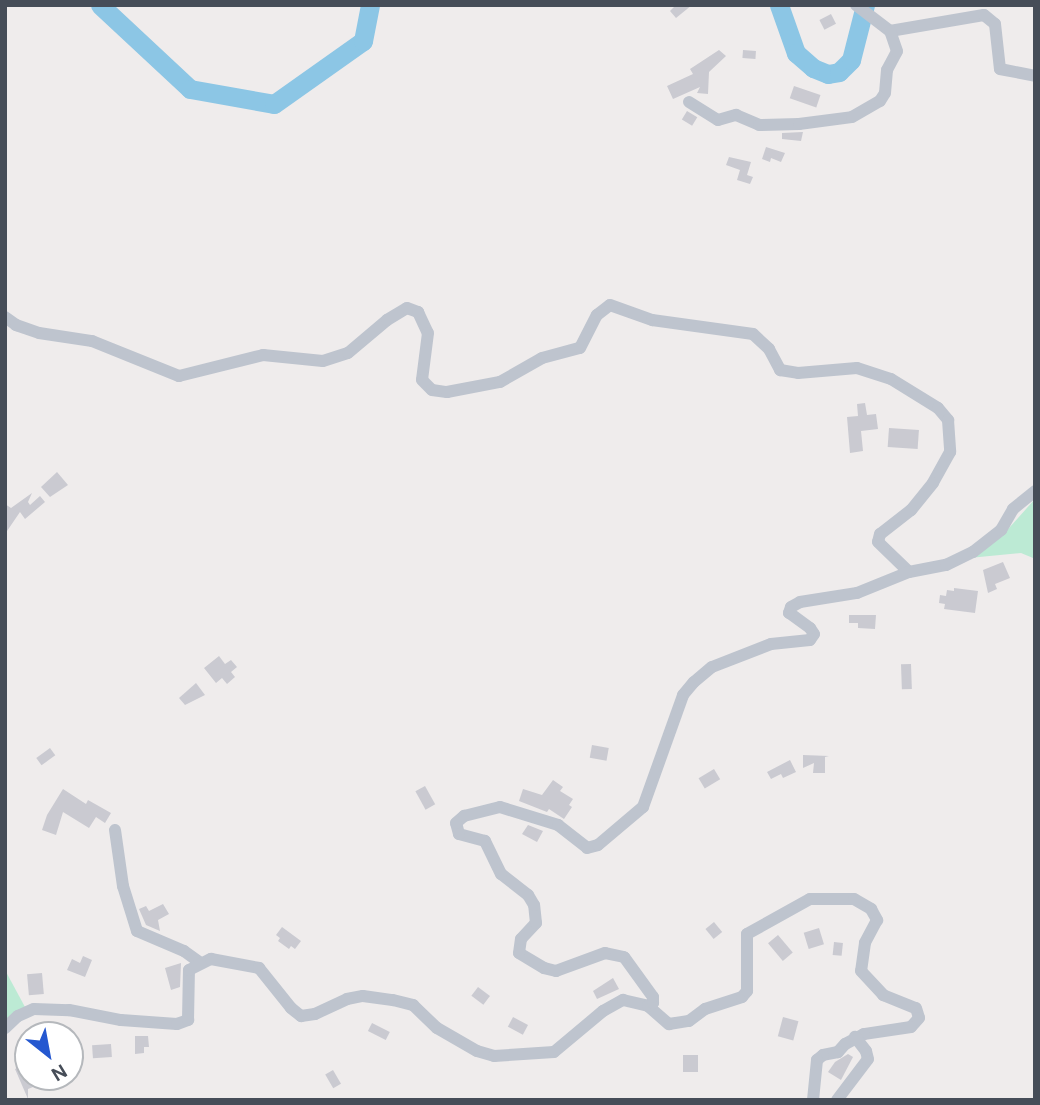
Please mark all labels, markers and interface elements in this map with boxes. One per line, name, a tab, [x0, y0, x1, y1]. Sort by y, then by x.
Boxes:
north arrow	[14, 1021, 84, 1091]
text: N	[47, 1058, 71, 1087]

